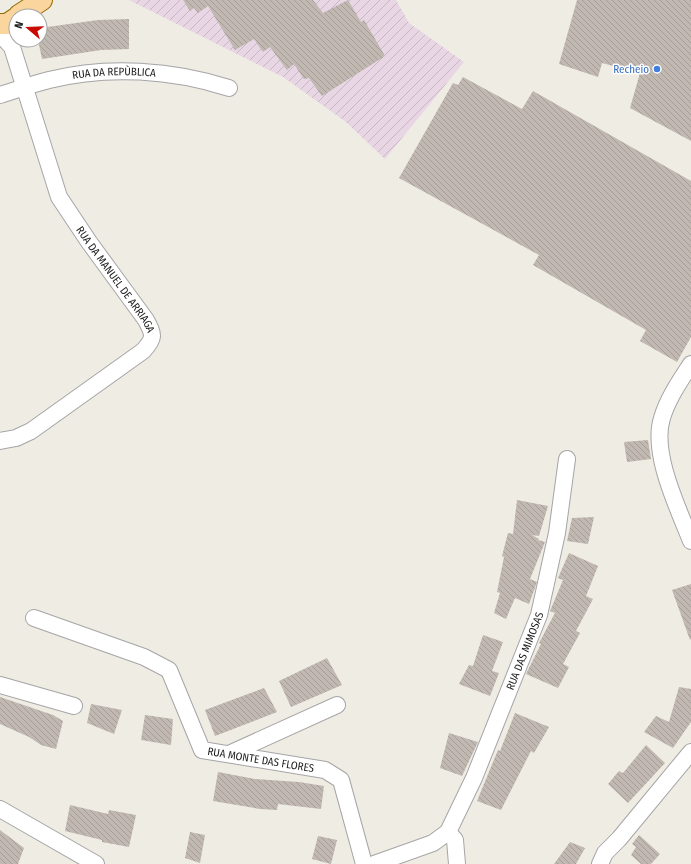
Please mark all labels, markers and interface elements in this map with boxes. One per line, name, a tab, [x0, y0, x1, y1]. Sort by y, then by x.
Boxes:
north arrow	[8, 8, 48, 48]
text: N	[12, 20, 26, 30]
place label: Recheio	[613, 63, 649, 76]
street label: RUA DA REPÙBLICA	[71, 64, 157, 82]
marker: Recheio	[652, 64, 662, 74]
street label: RUA DA MANUEL DE ARRIAGA	[73, 224, 157, 335]
street label: RUA DAS MIMOSAS	[504, 610, 547, 692]
street label: RUA MONTE DAS FLORES	[207, 745, 315, 775]

